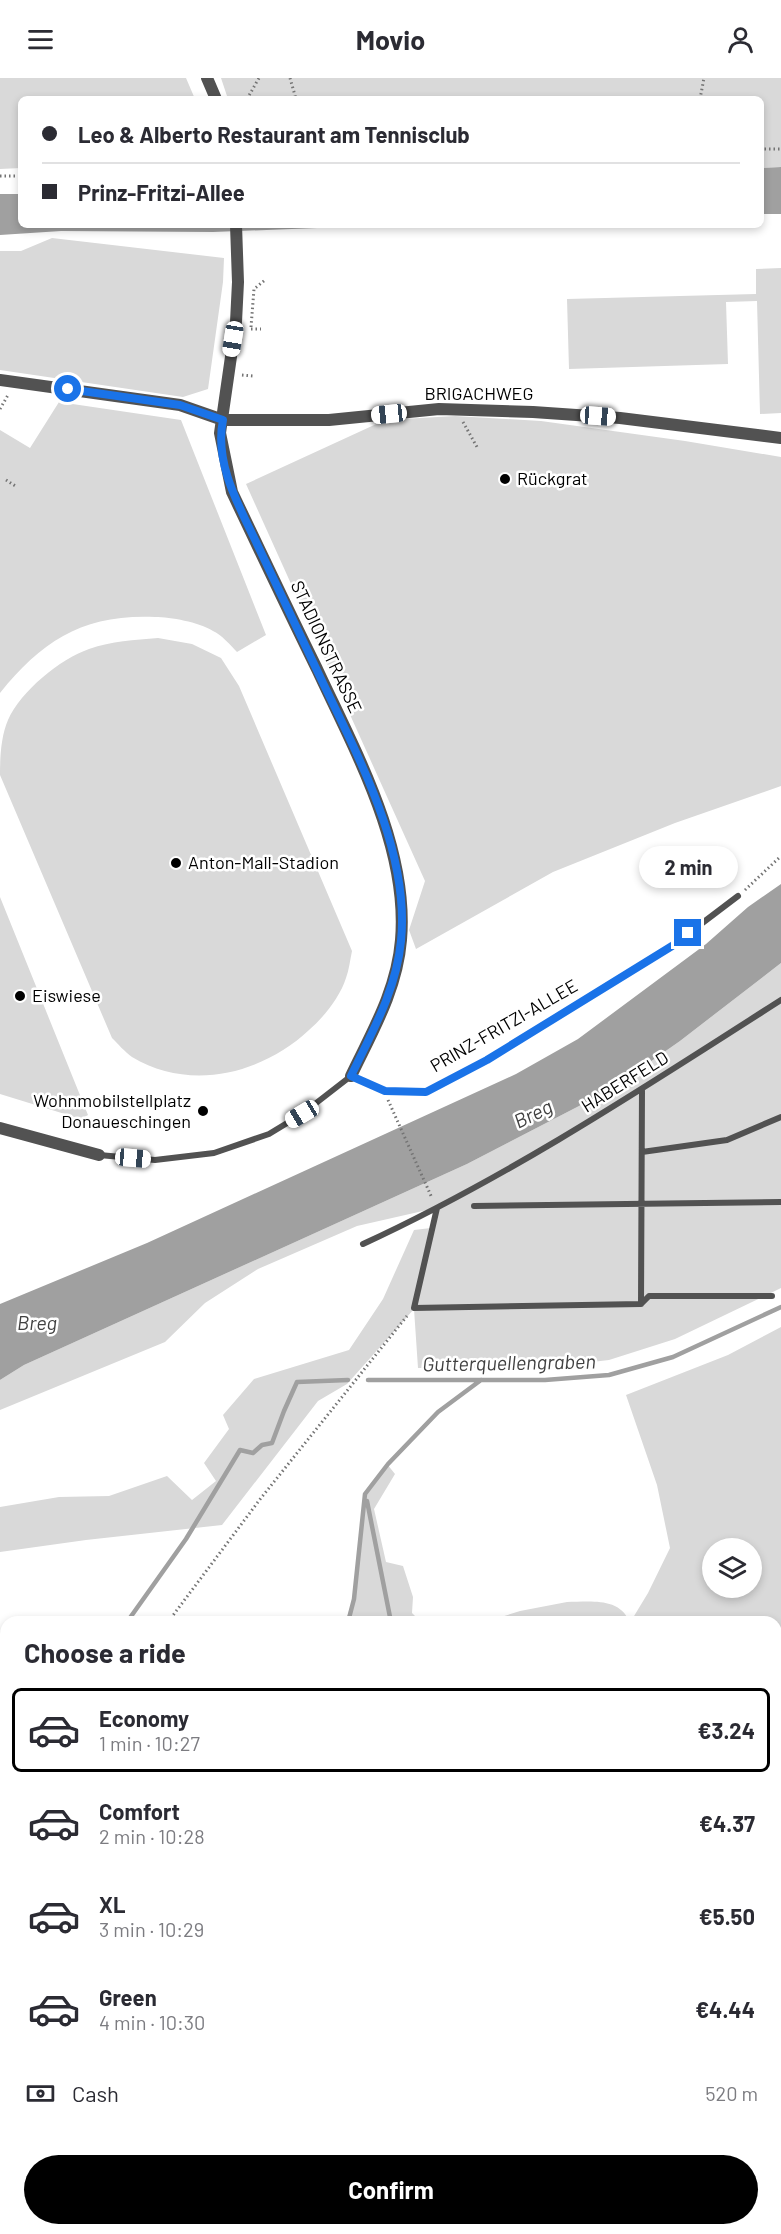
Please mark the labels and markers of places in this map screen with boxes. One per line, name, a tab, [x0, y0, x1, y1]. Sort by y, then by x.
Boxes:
place label: Rückgrat	[517, 467, 588, 489]
marker: Rückgrat	[498, 472, 512, 486]
place label: Anton-Mall-Stadion	[188, 851, 339, 873]
marker: Anton-Mall-Stadion	[169, 856, 183, 870]
place label: Eiswiese	[32, 984, 101, 1006]
marker: Eiswiese	[13, 989, 27, 1003]
place label: Wohnmobilstellplatz Donaueschingen	[33, 1089, 191, 1132]
marker: Wohnmobilstellplatz Donaueschingen	[196, 1104, 210, 1118]

